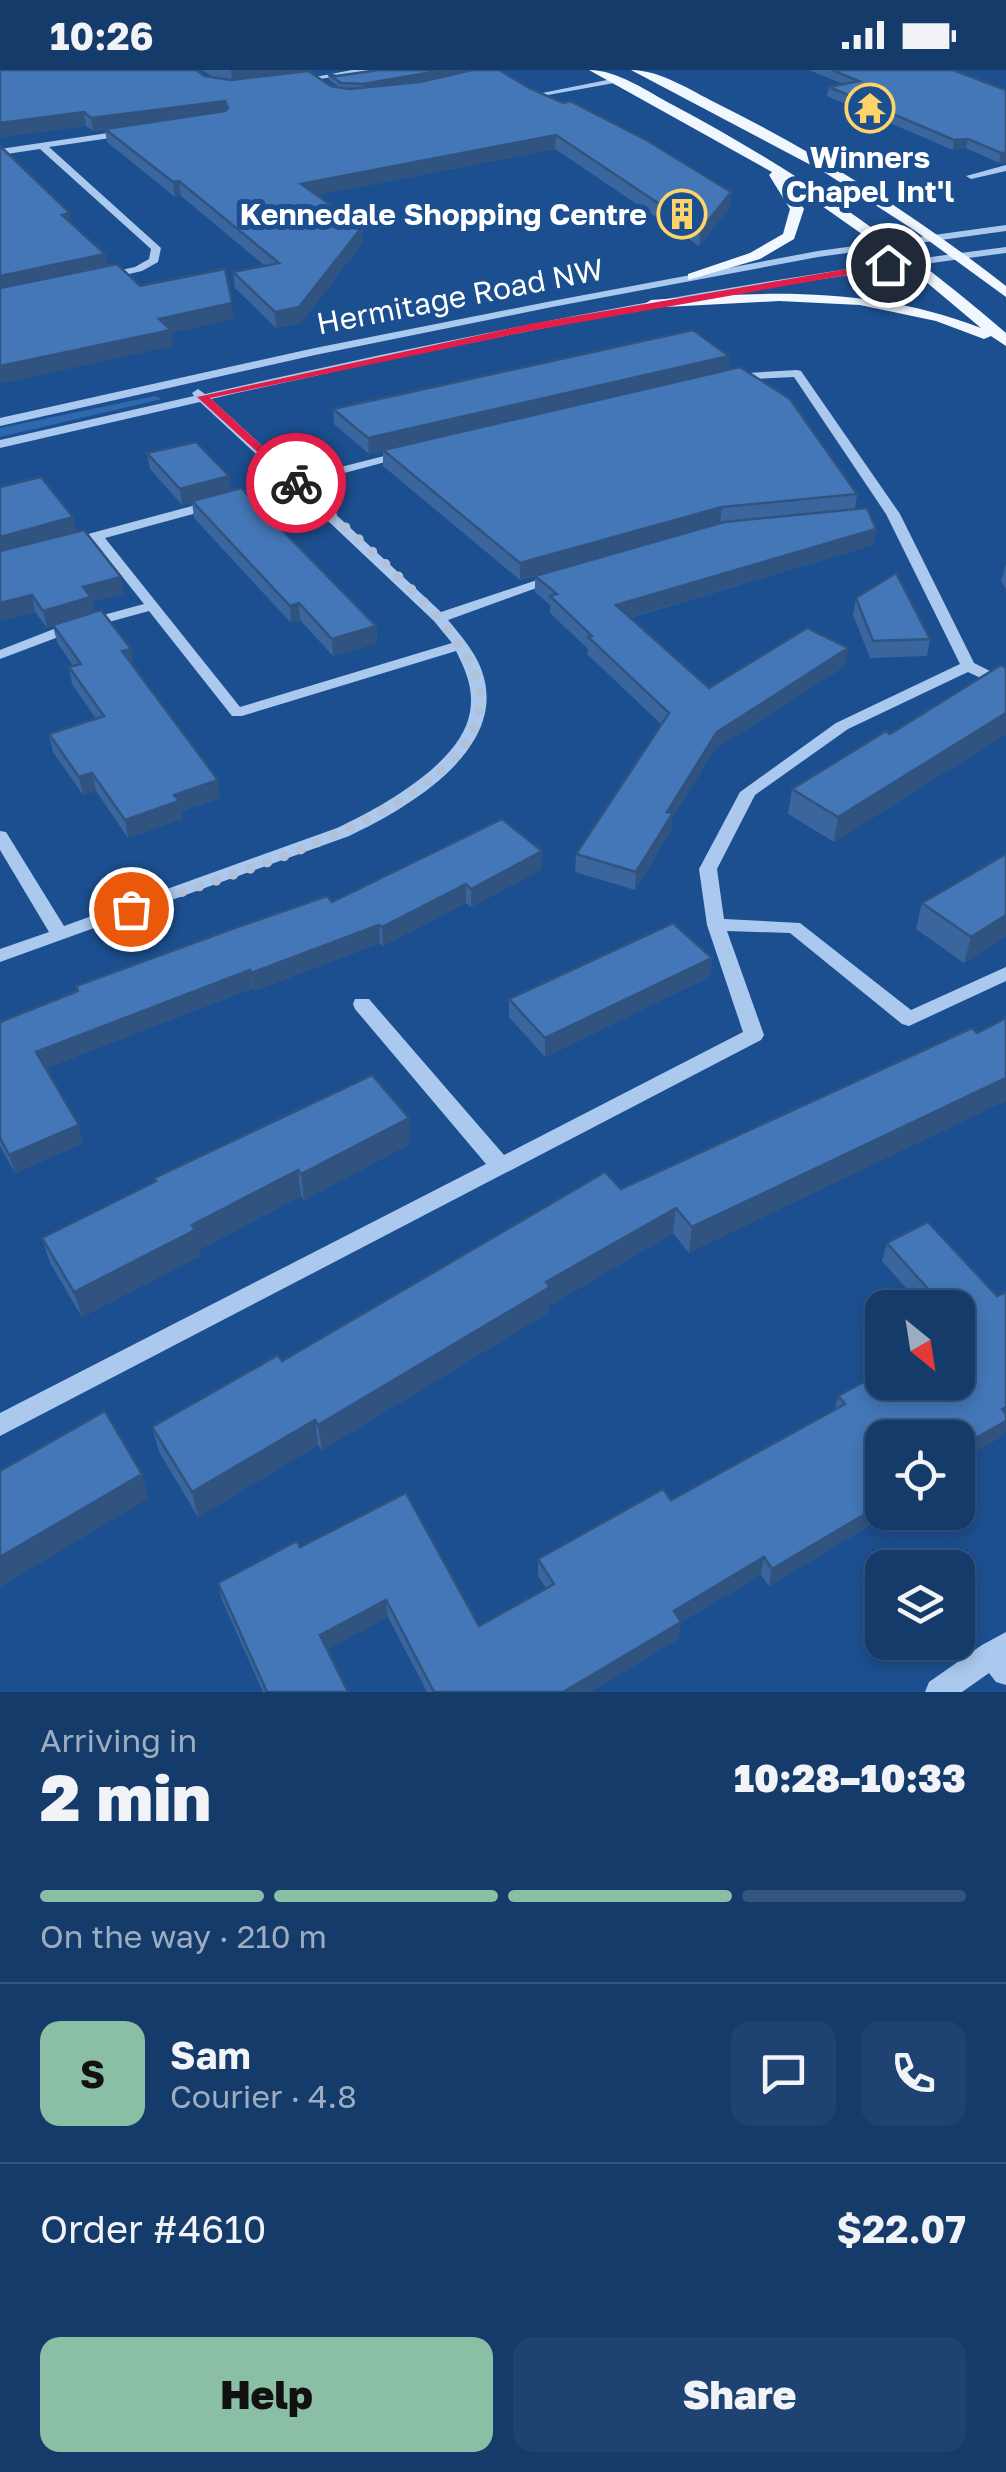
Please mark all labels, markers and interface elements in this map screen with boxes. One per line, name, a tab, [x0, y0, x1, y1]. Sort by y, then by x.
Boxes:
text: 10:26	[50, 13, 154, 58]
temple icon: Winners Chapel Int'l	[844, 82, 896, 134]
place label: Winners Chapel Int'l	[786, 139, 954, 209]
building icon: Kennedale Shopping Centre	[656, 188, 708, 240]
place label: Kennedale Shopping Centre	[240, 196, 647, 232]
pin	[846, 223, 931, 308]
icon: home	[861, 238, 916, 293]
street label: Hermitage Road NW	[314, 251, 606, 341]
courier	[246, 433, 346, 533]
icon: bike	[269, 456, 324, 511]
pin	[89, 867, 174, 952]
icon: bag	[104, 882, 159, 937]
north arrow	[865, 1290, 975, 1400]
map controls	[865, 1290, 975, 1660]
button: locate	[865, 1420, 975, 1530]
button: layers	[865, 1550, 975, 1660]
text: Arriving in	[40, 1721, 197, 1759]
text: 10:28–10:33	[734, 1755, 966, 1800]
text: 2 min	[40, 1757, 211, 1835]
text: On the way · 210 m	[40, 1917, 327, 1955]
button: chat	[731, 2021, 836, 2126]
button: phone	[861, 2021, 966, 2126]
text: Sam	[170, 2032, 251, 2077]
text: S	[80, 2051, 105, 2096]
text: Courier · 4.8	[170, 2077, 357, 2115]
text: Order #4610	[40, 2206, 266, 2251]
text: $22.07	[837, 2206, 966, 2251]
button: Help	[40, 2337, 493, 2452]
button: Share	[513, 2337, 966, 2452]

